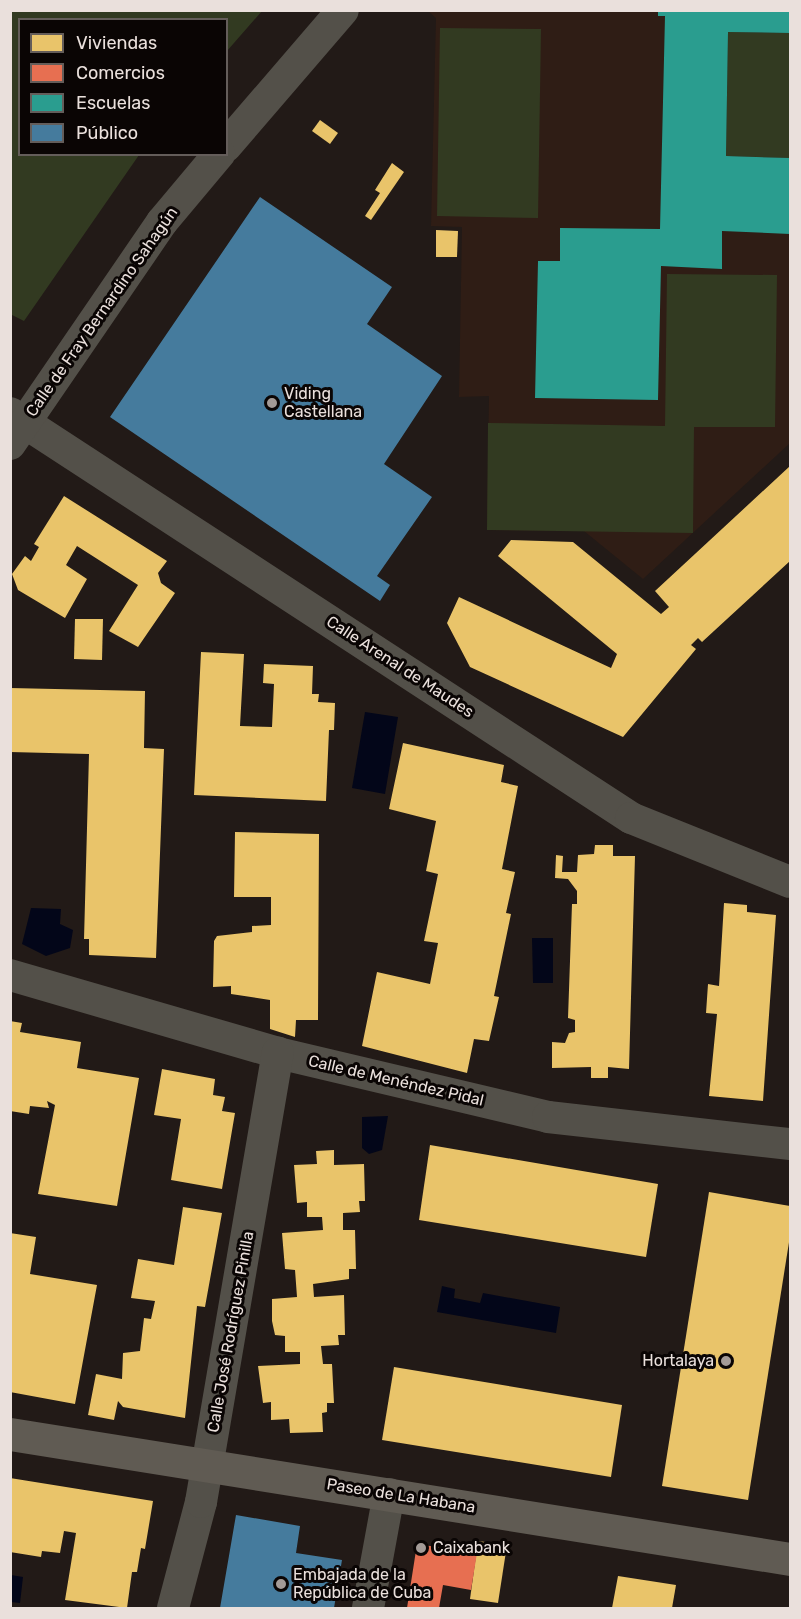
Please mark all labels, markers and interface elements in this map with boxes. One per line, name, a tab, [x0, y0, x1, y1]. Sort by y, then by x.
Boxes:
legend	[18, 18, 228, 156]
text: Viviendas	[76, 32, 157, 54]
text: Comercios	[76, 62, 165, 84]
text: Escuelas	[76, 92, 150, 114]
text: Público	[76, 122, 138, 144]
street label: Calle de Fray Bernardino Sahagún	[22, 203, 182, 421]
place label: Viding Castellana	[284, 384, 362, 422]
marker: Viding Castellana	[265, 396, 279, 410]
street label: Calle Arenal de Maudes	[323, 612, 477, 722]
street label: Calle de Menéndez Pidal	[306, 1051, 486, 1111]
street label: Calle José Rodríguez Pinilla	[204, 1230, 258, 1434]
place label: Hortalaya	[642, 1351, 714, 1371]
marker: Hortalaya	[719, 1354, 733, 1368]
street label: Paseo de La Habana	[325, 1475, 477, 1517]
place label: Caixabank	[433, 1538, 510, 1558]
marker: Caixabank	[414, 1541, 428, 1555]
place label: Embajada de la República de Cuba	[293, 1565, 431, 1603]
marker: Embajada de la República de Cuba	[274, 1577, 288, 1591]

